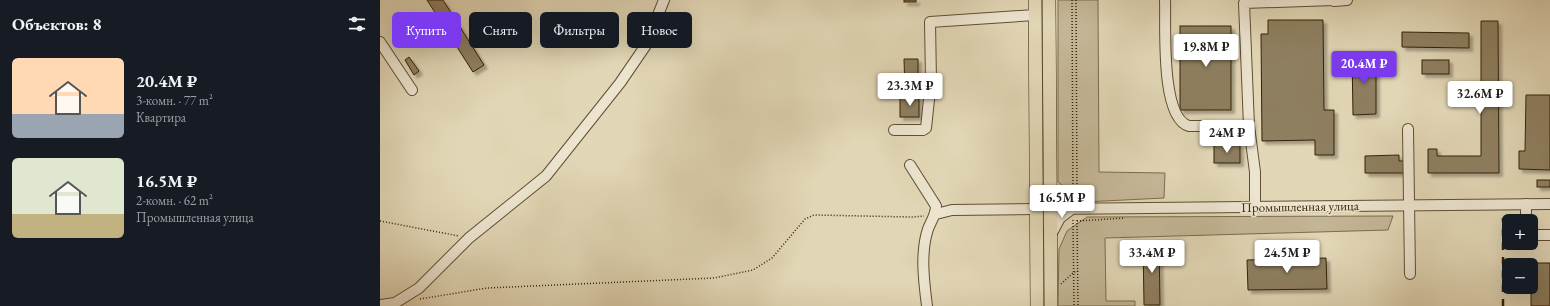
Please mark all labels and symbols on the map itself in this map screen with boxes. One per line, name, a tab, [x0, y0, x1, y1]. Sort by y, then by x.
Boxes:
pin: 19.8M ₽	[1169, 34, 1243, 68]
pin: 20.4M ₽	[1327, 51, 1401, 85]
pin: 23.3M ₽	[873, 73, 947, 107]
pin: 32.6M ₽	[1443, 81, 1517, 115]
pin: 24M ₽	[1199, 120, 1255, 154]
pin: 16.5M ₽	[1025, 185, 1099, 219]
street label: Промышленная улица	[1241, 197, 1360, 216]
pin: 33.4M ₽	[1115, 240, 1189, 274]
pin: 24.5M ₽	[1250, 240, 1324, 274]

